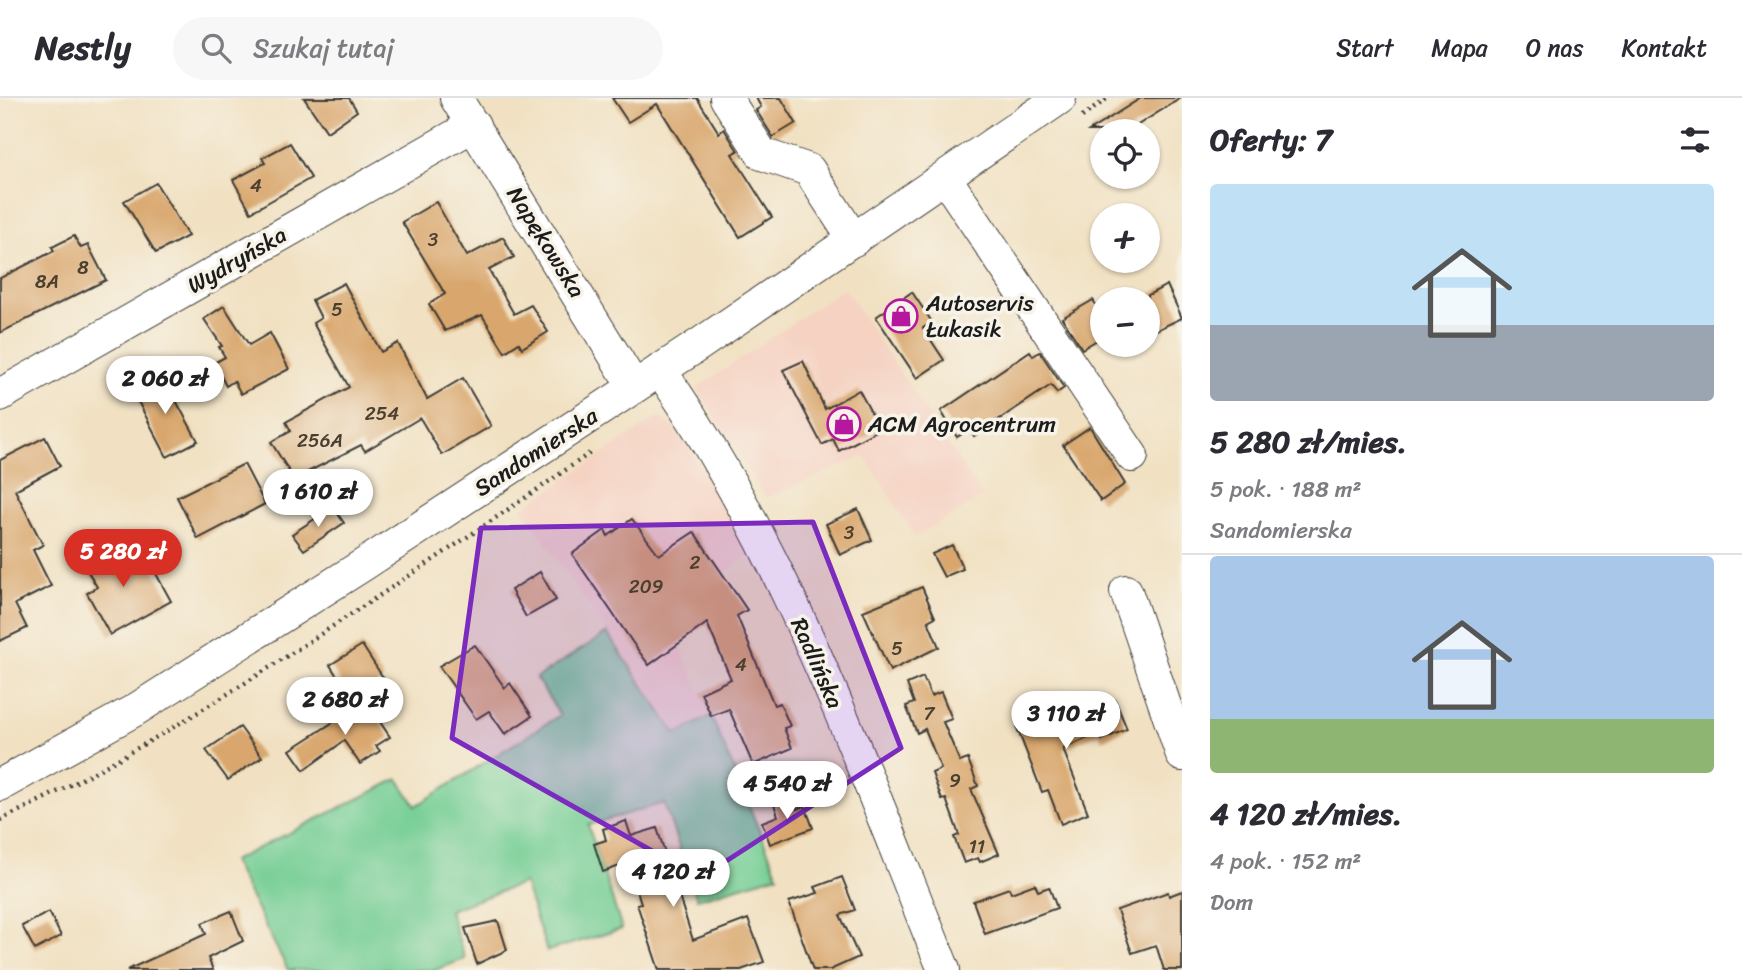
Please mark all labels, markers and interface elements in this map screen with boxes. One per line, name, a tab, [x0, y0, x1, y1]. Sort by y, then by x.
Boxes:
search box	[173, 17, 663, 80]
text: Nestly	[35, 19, 131, 77]
text: Szukaj tutaj	[253, 25, 394, 71]
text: Start	[1336, 27, 1393, 69]
text: Mapa	[1431, 27, 1488, 69]
text: O nas	[1526, 27, 1584, 69]
text: Kontakt	[1622, 27, 1707, 69]
icon: search	[197, 29, 235, 67]
text: Oferty: 7	[1210, 113, 1332, 167]
map controls	[1090, 119, 1160, 357]
button: locate	[1090, 119, 1160, 189]
icon: filters	[1676, 121, 1714, 159]
house number: 4	[250, 169, 262, 202]
street label: Napękowska	[495, 178, 597, 306]
button: +	[1090, 203, 1160, 273]
street label: Wydryńska	[179, 215, 295, 305]
house number: 3	[428, 223, 439, 256]
icon: home	[1399, 230, 1525, 356]
house number: 8	[77, 251, 89, 284]
house number: 8A	[35, 265, 59, 298]
place label: Autoservis Łukasik	[925, 283, 1034, 350]
button: −	[1090, 287, 1160, 357]
house number: 5	[331, 293, 343, 326]
shop icon: Autoservis Łukasik	[882, 297, 920, 335]
pin: 2 060 zł	[93, 356, 237, 416]
text: 2 060 zł	[122, 358, 208, 399]
street label: Sandomierska	[465, 396, 607, 508]
house number: 254	[365, 397, 399, 430]
place label: ACM Agrocentrum	[867, 404, 1056, 445]
shop icon: ACM Agrocentrum	[825, 405, 863, 443]
text: 5 280 zł/mies.	[1210, 415, 1407, 469]
house number: 256A	[297, 424, 343, 457]
text: 5 pok. · 188 m²	[1210, 469, 1361, 510]
pin: 1 610 zł	[246, 470, 390, 529]
text: 1 610 zł	[279, 471, 357, 512]
text: Sandomierska	[1210, 510, 1352, 551]
house number: 3	[844, 516, 855, 549]
pin: 5 280 zł	[51, 530, 195, 589]
text: 5 280 zł	[80, 531, 166, 572]
house number: 2	[690, 546, 701, 579]
house number: 209	[629, 570, 663, 603]
icon: home	[1399, 602, 1525, 728]
street label: Radlińska	[779, 611, 855, 716]
house number: 5	[891, 632, 903, 665]
house number: 4	[735, 648, 747, 681]
pin: 2 680 zł	[273, 678, 417, 737]
text: 2 680 zł	[302, 679, 388, 720]
pin: 3 110 zł	[994, 692, 1138, 751]
text: 3 110 zł	[1027, 693, 1105, 734]
house number: 7	[924, 697, 936, 730]
pin: 4 540 zł	[715, 762, 859, 821]
text: 4 540 zł	[743, 763, 831, 804]
house number: 9	[949, 764, 961, 797]
text: 4 120 zł/mies.	[1210, 787, 1402, 841]
house number: 11	[969, 830, 985, 863]
text: 4 pok. · 152 m²	[1210, 841, 1361, 882]
pin: 4 120 zł	[601, 850, 745, 909]
text: 4 120 zł	[632, 851, 714, 892]
text: Dom	[1210, 882, 1253, 923]

